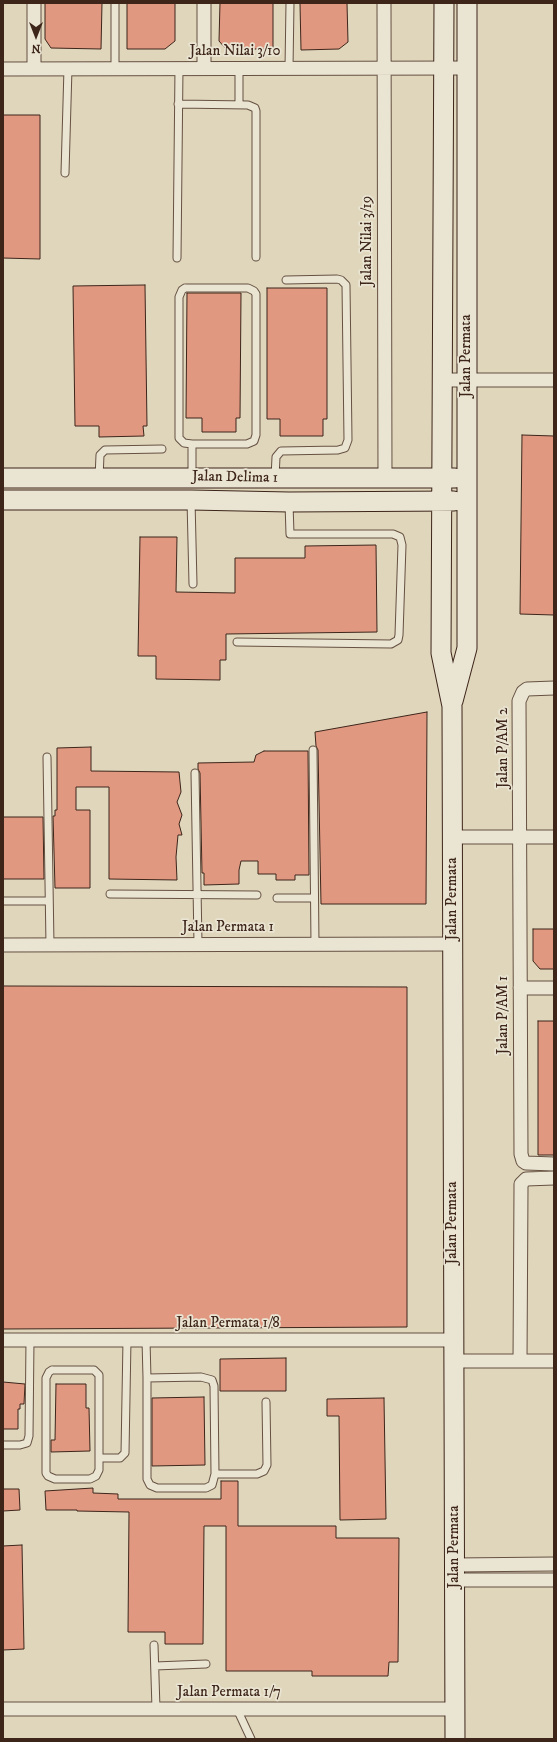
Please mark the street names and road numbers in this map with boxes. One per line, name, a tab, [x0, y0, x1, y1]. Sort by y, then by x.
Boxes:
street label: Jalan Nilai 3/10	[190, 43, 280, 61]
street label: Jalan Nilai 3/19	[359, 196, 377, 286]
street label: Jalan Permata	[458, 314, 476, 398]
street label: Jalan Delima 1	[192, 468, 278, 488]
street label: Jalan P/AM 2	[495, 708, 513, 788]
street label: Jalan Permata	[444, 857, 462, 941]
street label: Jalan Permata 1	[182, 919, 274, 937]
street label: Jalan P/AM 1	[495, 976, 513, 1054]
street label: Jalan Permata	[444, 1181, 462, 1265]
street label: Jalan Permata 1/8	[176, 1315, 280, 1333]
street label: Jalan Permata	[446, 1505, 464, 1589]
street label: Jalan Permata 1/7	[177, 1684, 281, 1702]

